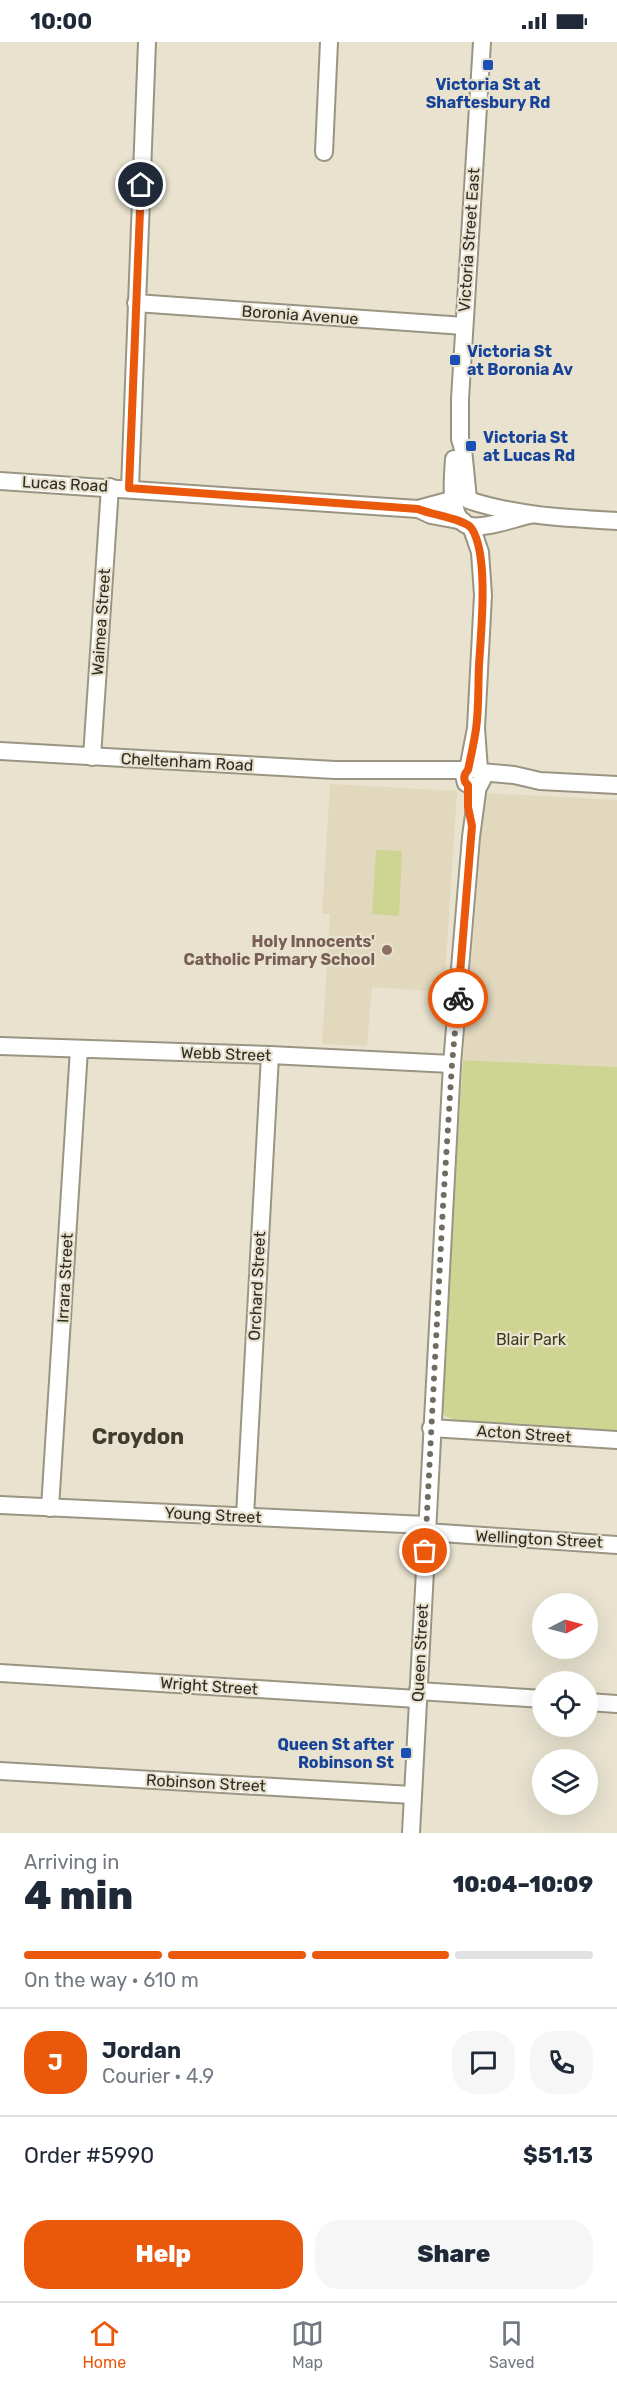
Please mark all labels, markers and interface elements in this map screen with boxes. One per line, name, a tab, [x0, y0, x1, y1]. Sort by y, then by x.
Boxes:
text: 10:00	[30, 8, 92, 35]
marker: Victoria St at Shaftesbury Rd	[481, 58, 495, 72]
place label: Victoria St at Shaftesbury Rd	[426, 75, 550, 112]
pin	[115, 159, 166, 210]
street label: Victoria Street East	[454, 167, 484, 313]
icon: home	[124, 168, 157, 201]
street label: Boronia Avenue	[241, 301, 359, 329]
place label: Victoria St at Boronia Av	[467, 342, 573, 379]
marker: Victoria St at Boronia Av	[448, 353, 462, 367]
place label: Victoria St at Lucas Rd	[483, 428, 575, 465]
marker: Victoria St at Lucas Rd	[464, 439, 478, 453]
street label: Lucas Road	[22, 472, 108, 496]
street label: Waimea Street	[88, 568, 114, 676]
street label: Cheltenham Road	[120, 749, 254, 775]
place label: Holy Innocents' Catholic Primary School	[184, 932, 375, 969]
marker: Holy Innocents' Catholic Primary School	[380, 943, 394, 957]
courier	[428, 968, 488, 1028]
icon: bike	[442, 982, 475, 1015]
street label: Webb Street	[180, 1043, 272, 1065]
street label: Orchard Street	[245, 1231, 269, 1341]
street label: Irrara Street	[53, 1232, 77, 1324]
park label: Blair Park	[496, 1330, 567, 1349]
street label: Acton Street	[476, 1421, 572, 1447]
district label: Croydon	[92, 1423, 184, 1450]
street label: Young Street	[164, 1503, 262, 1527]
pin	[399, 1525, 450, 1576]
street label: Wellington Street	[475, 1526, 603, 1552]
icon: bag	[408, 1534, 441, 1567]
north arrow	[532, 1593, 598, 1659]
map controls	[532, 1593, 598, 1815]
street label: Queen Street	[408, 1603, 432, 1703]
button: locate	[532, 1671, 598, 1737]
street label: Wright Street	[159, 1673, 259, 1699]
place label: Queen St after Robinson St	[277, 1735, 395, 1772]
marker: Queen St after Robinson St	[399, 1746, 413, 1760]
button: layers	[532, 1749, 598, 1815]
street label: Robinson Street	[146, 1770, 266, 1796]
text: Arriving in	[24, 1850, 119, 1874]
text: 10:04–10:09	[453, 1871, 593, 1898]
text: 4 min	[24, 1873, 133, 1919]
text: On the way · 610 m	[24, 1968, 199, 1992]
button: chat	[452, 2031, 515, 2094]
button: phone	[530, 2031, 593, 2094]
text: Jordan	[102, 2037, 181, 2064]
text: J	[48, 2049, 63, 2076]
text: Courier · 4.9	[102, 2064, 214, 2088]
text: Order #5990	[24, 2142, 154, 2169]
text: $51.13	[523, 2142, 593, 2169]
button: Help	[24, 2220, 303, 2289]
button: Share	[315, 2220, 593, 2289]
tab: Home	[82, 2317, 126, 2372]
tab: Map	[291, 2317, 324, 2372]
tab: Saved	[489, 2317, 535, 2372]

